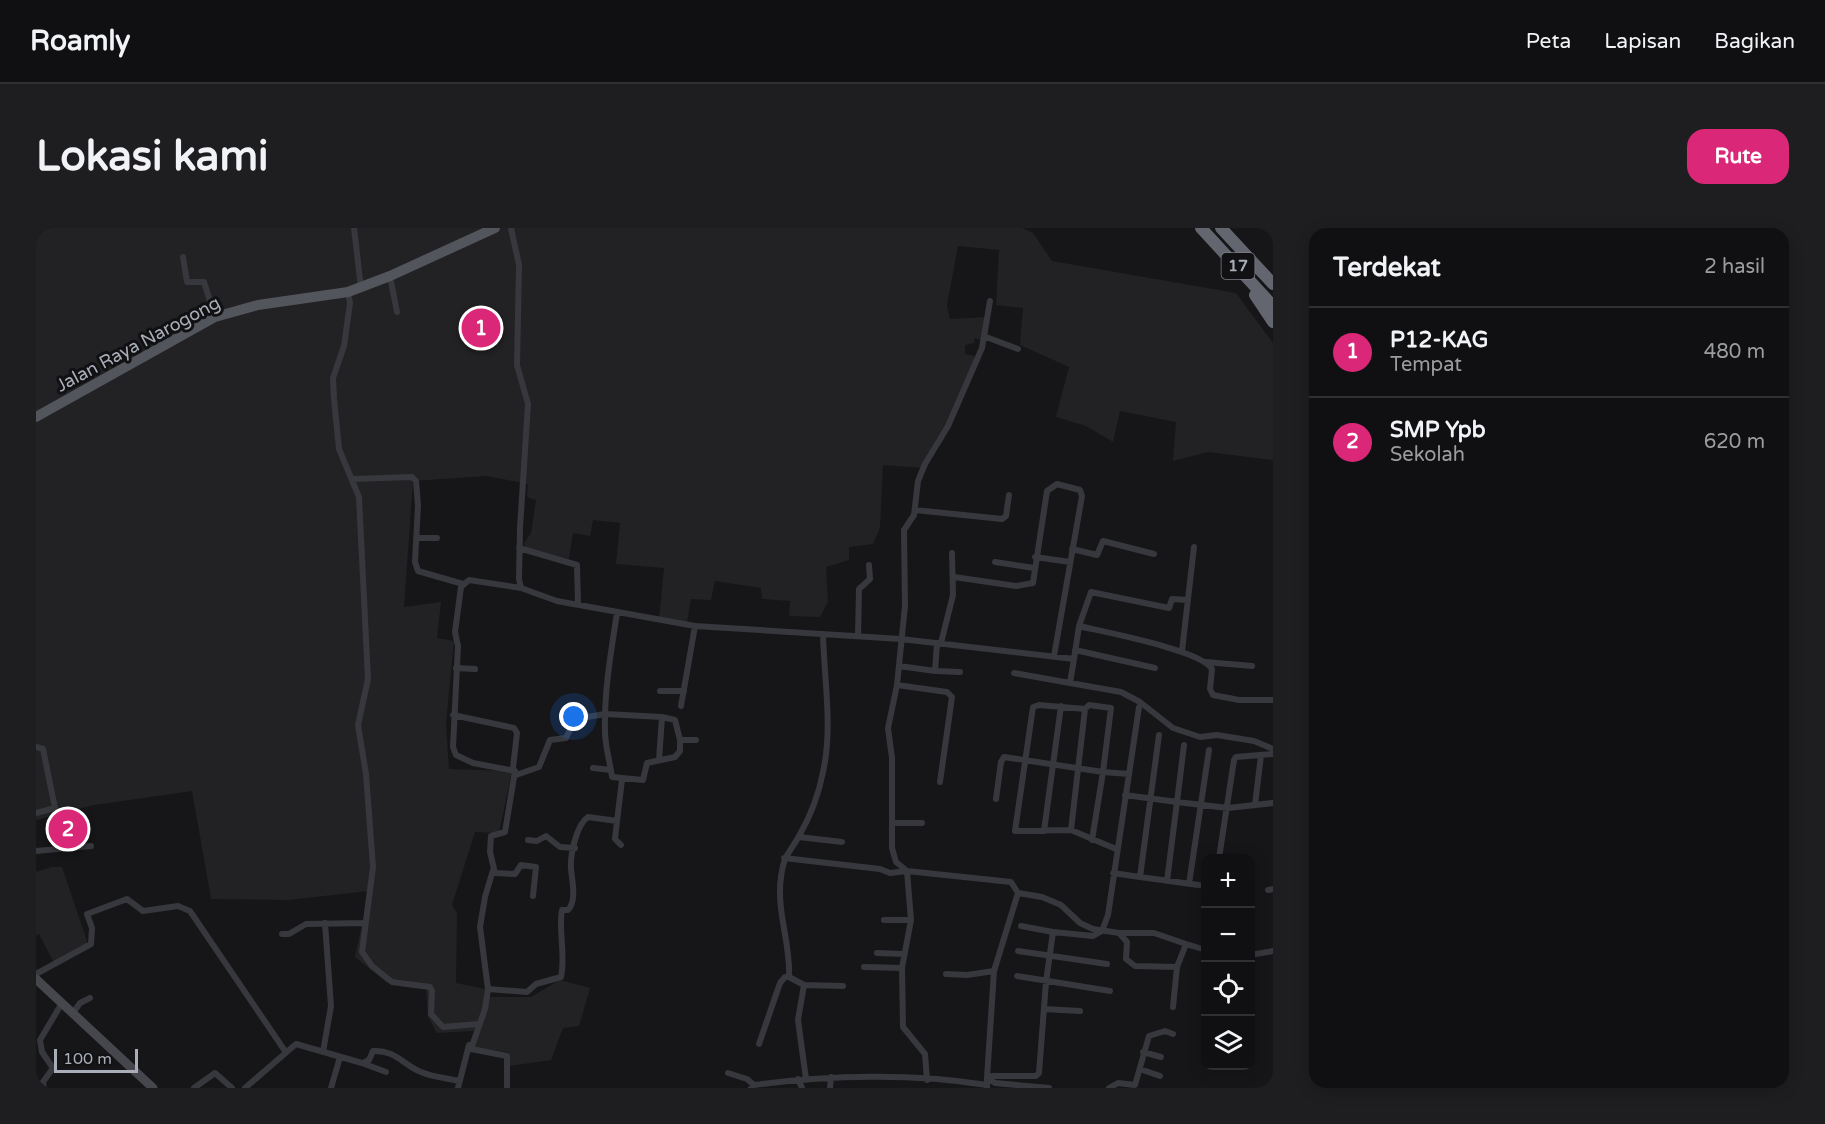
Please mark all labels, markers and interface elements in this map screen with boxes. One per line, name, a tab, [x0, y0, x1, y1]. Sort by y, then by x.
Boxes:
text: Roamly	[30, 24, 130, 58]
text: Peta	[1526, 29, 1571, 54]
text: Lapisan	[1604, 29, 1681, 54]
text: Bagikan	[1714, 29, 1795, 54]
button: Rute	[1687, 129, 1789, 184]
text: Lokasi kami	[36, 131, 268, 182]
text: Terdekat	[1333, 252, 1441, 283]
road number: 17	[1222, 253, 1254, 279]
text: 2 hasil	[1704, 255, 1765, 279]
street label: Jalan Raya Narogong	[52, 291, 224, 397]
pin: 1	[462, 306, 500, 350]
text: P12-KAG	[1390, 327, 1488, 353]
text: 1	[1346, 340, 1359, 364]
text: 480 m	[1704, 340, 1765, 364]
text: Tempat	[1390, 353, 1462, 377]
text: SMP Ypb	[1390, 417, 1486, 443]
text: 2	[1346, 430, 1359, 454]
text: 620 m	[1704, 430, 1765, 454]
text: Sekolah	[1390, 443, 1465, 467]
your location	[559, 702, 588, 731]
pin: 2	[48, 806, 87, 852]
map controls	[1201, 854, 1255, 1070]
button: +	[1201, 854, 1255, 908]
button: −	[1201, 908, 1255, 962]
button: locate	[1201, 962, 1255, 1016]
button: layers	[1201, 1016, 1255, 1070]
scale bar	[54, 1046, 138, 1074]
text: 100 m	[63, 1049, 112, 1069]

